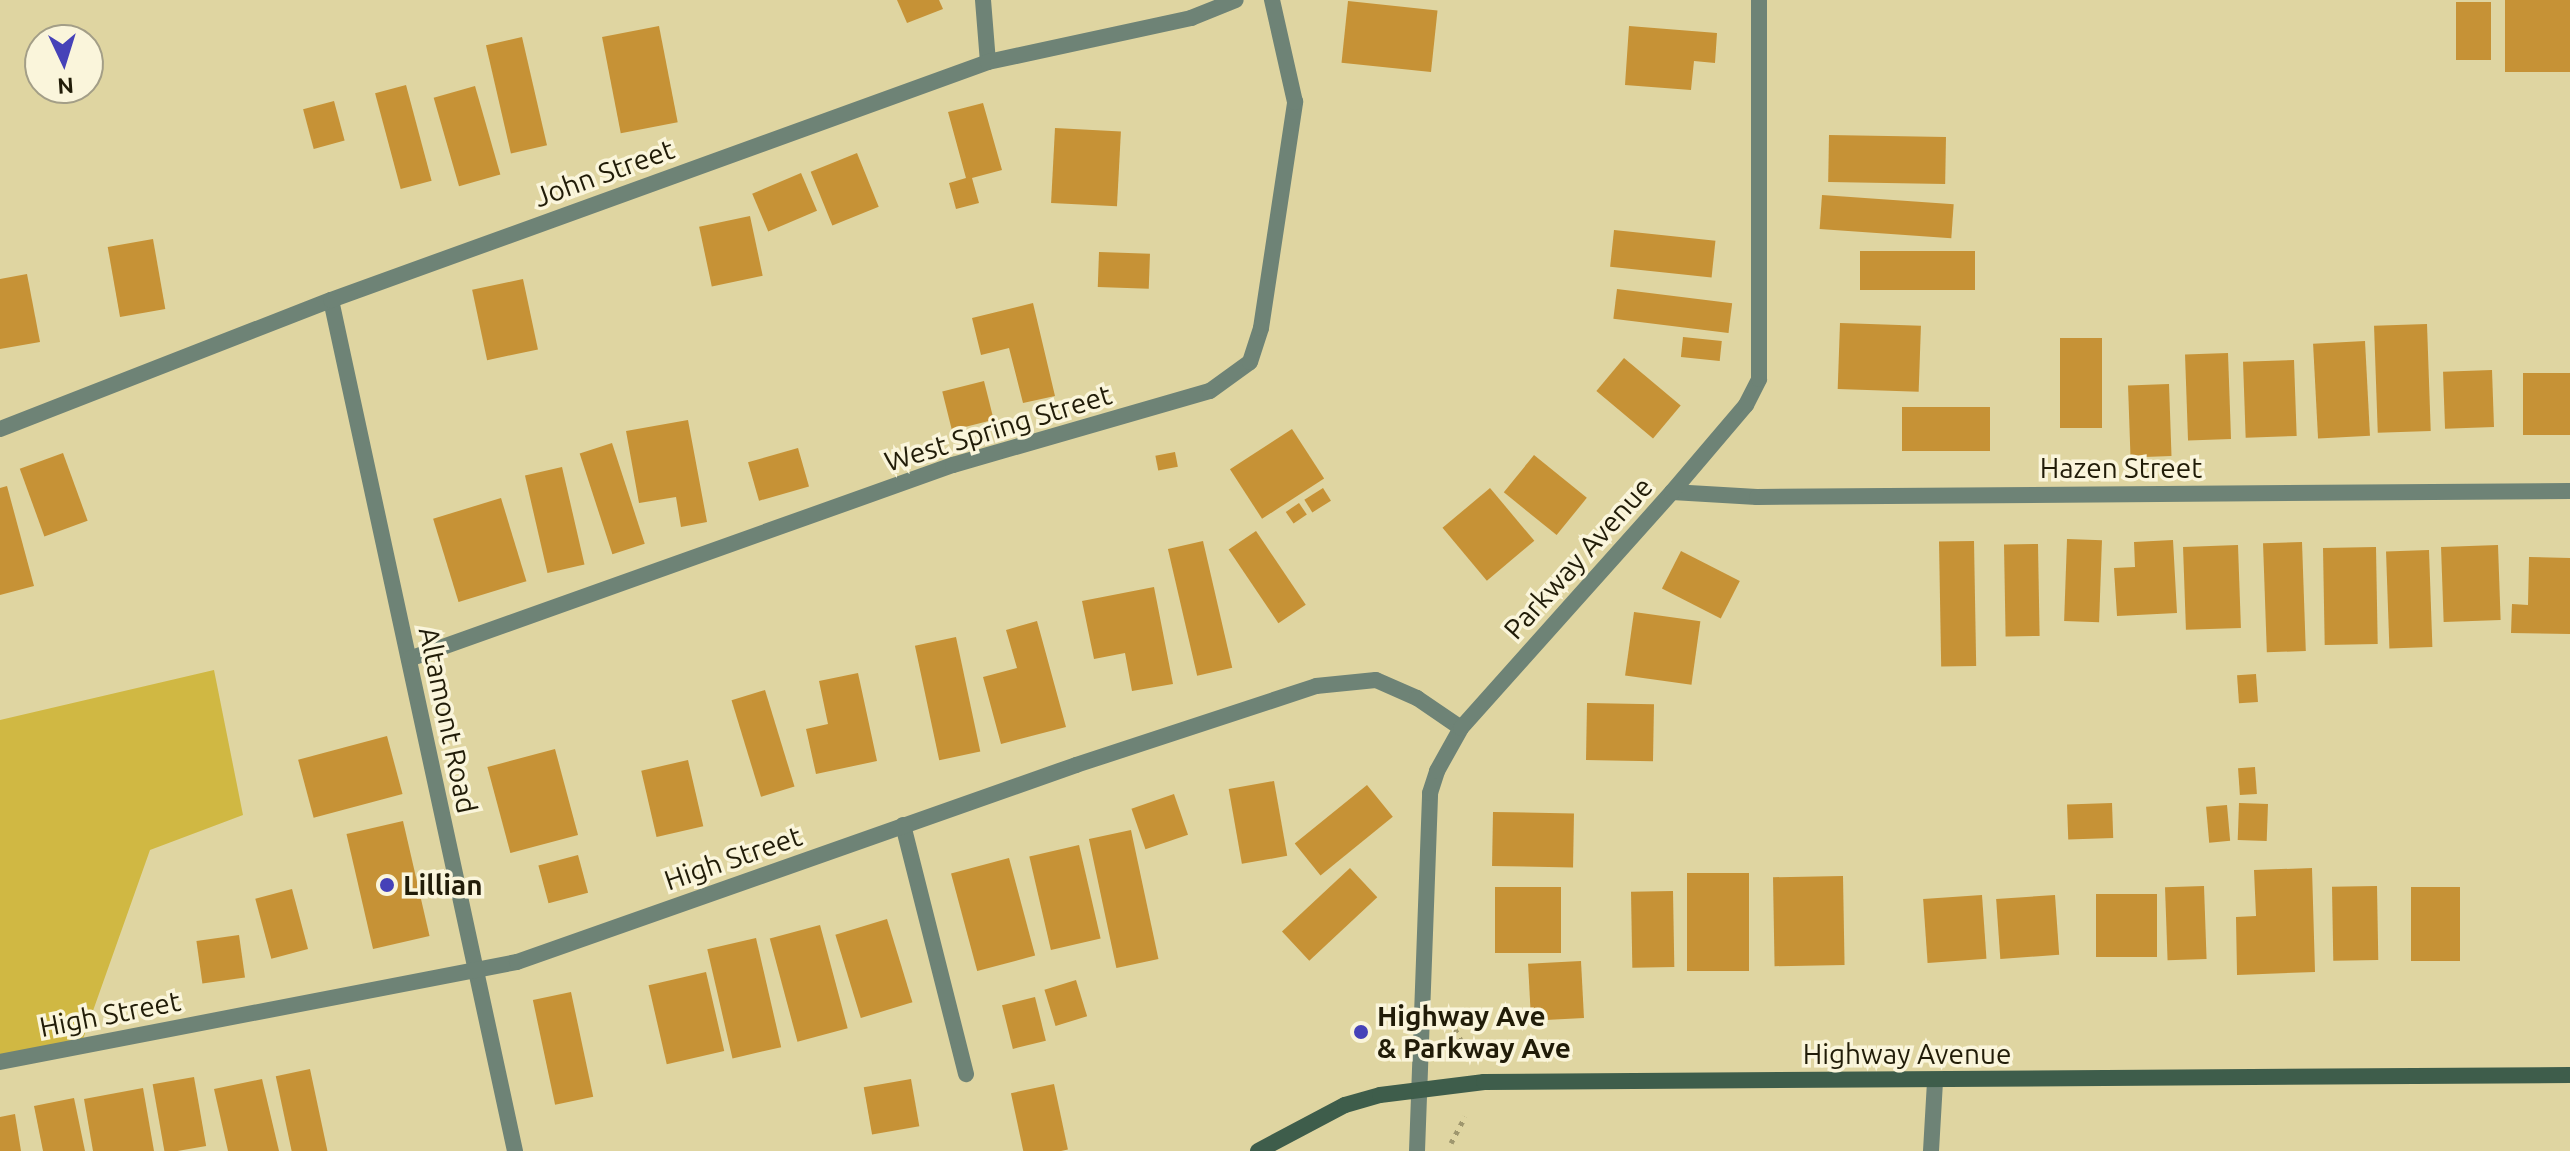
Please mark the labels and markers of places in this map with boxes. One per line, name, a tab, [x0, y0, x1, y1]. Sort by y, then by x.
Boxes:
place label: Lillian	[403, 868, 483, 902]
marker: Lillian	[378, 876, 396, 894]
place label: Highway Ave & Parkway Ave	[1377, 999, 1571, 1065]
marker: Highway Ave & Parkway Ave	[1352, 1023, 1370, 1041]

